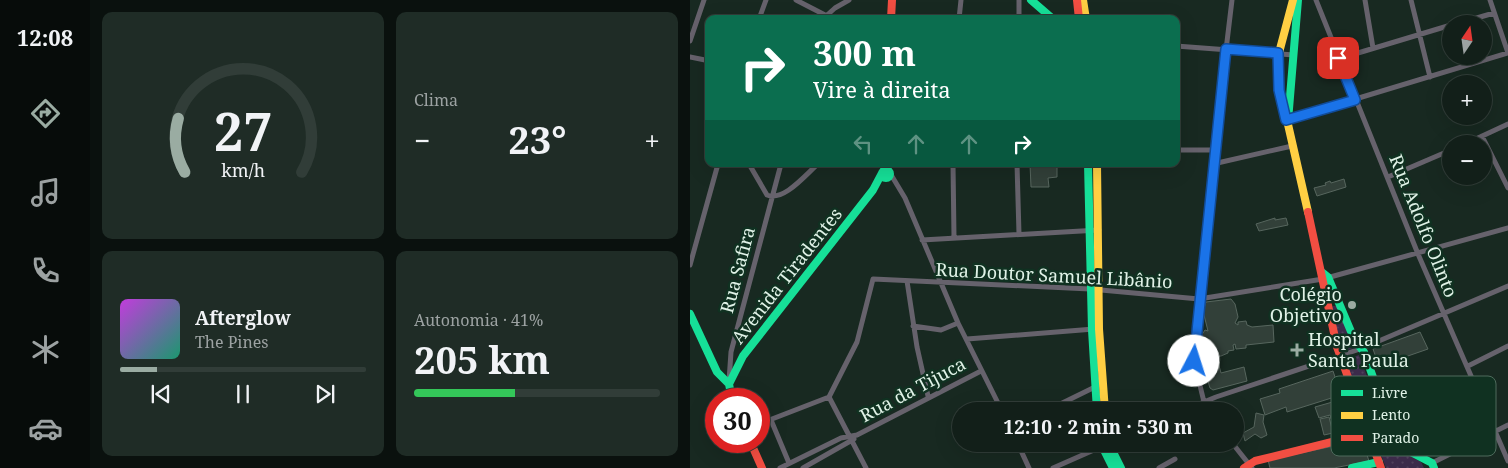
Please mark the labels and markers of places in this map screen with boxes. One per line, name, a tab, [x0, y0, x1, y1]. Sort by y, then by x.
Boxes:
pin	[1317, 37, 1359, 79]
place label: Colégio Objetivo	[1270, 282, 1342, 327]
marker: Colégio Objetivo	[1346, 299, 1358, 311]
place label: Hospital Santa Paula	[1308, 327, 1409, 372]
marker: Hospital Santa Paula	[1290, 343, 1304, 357]

